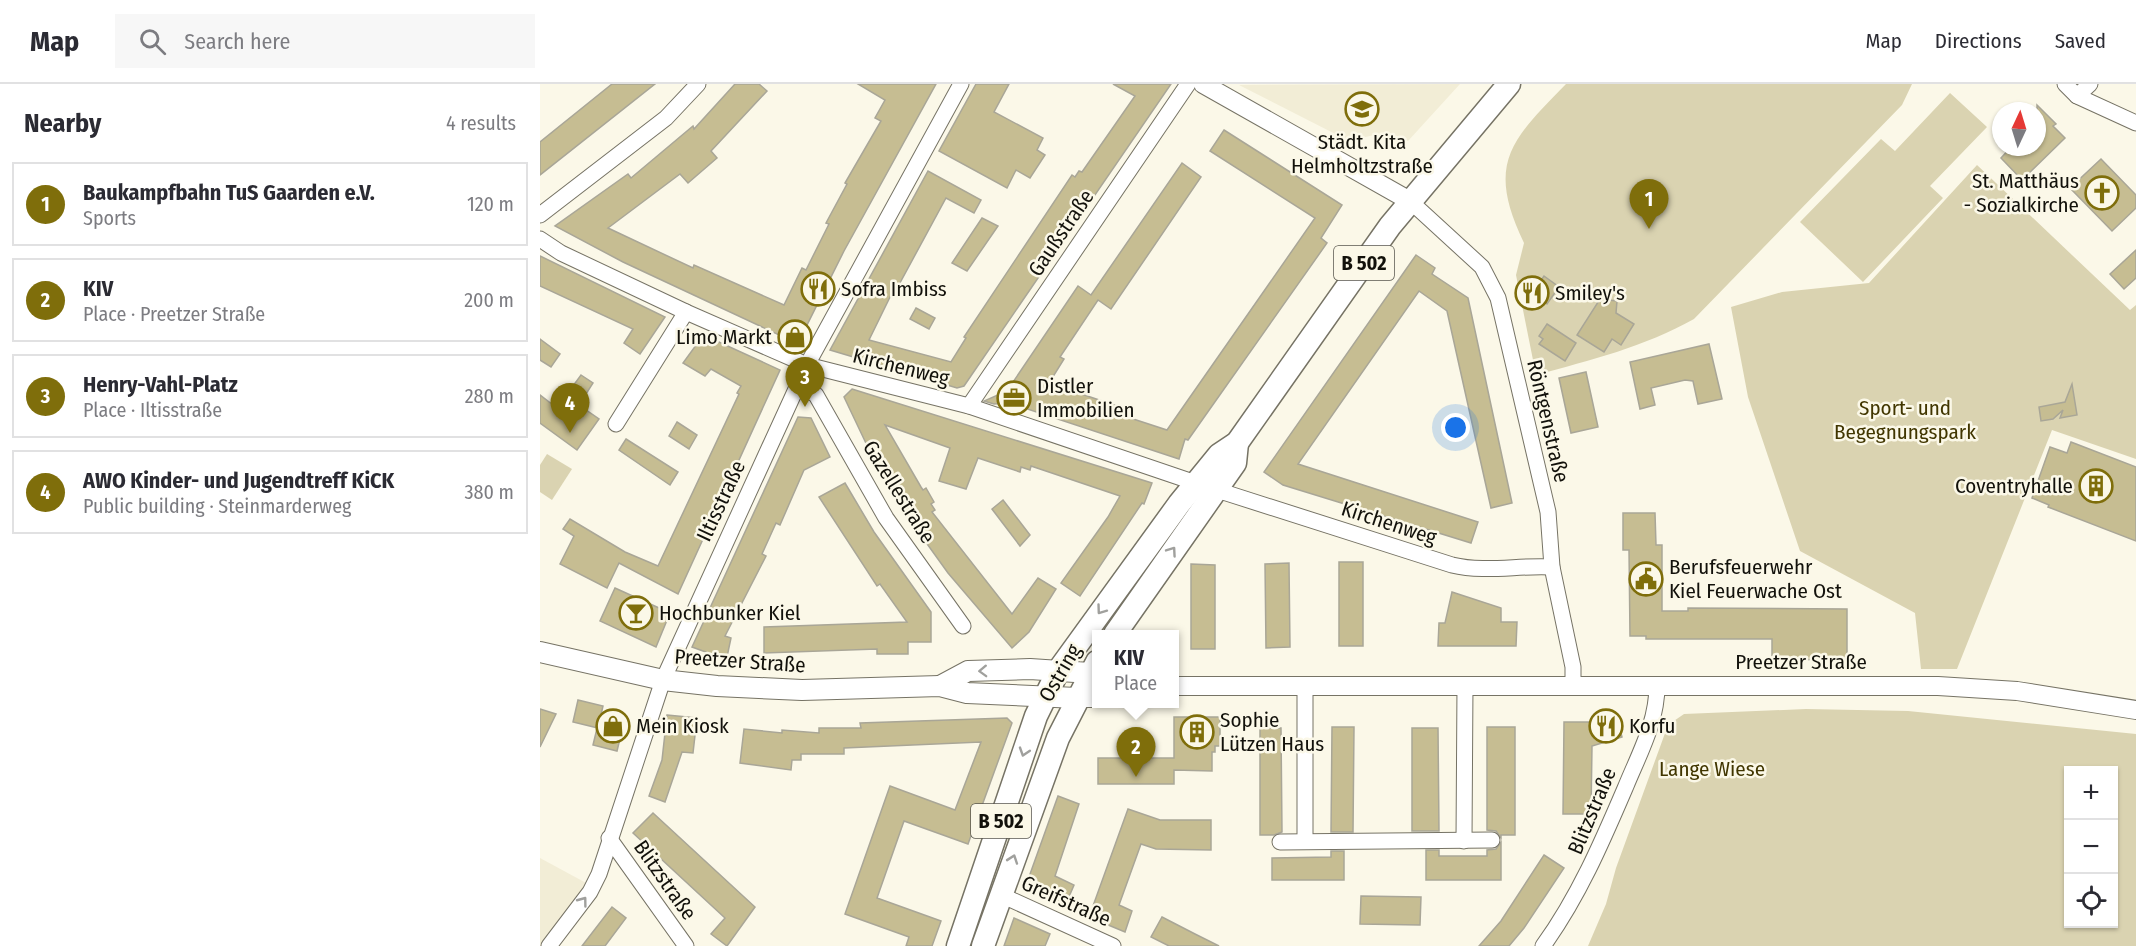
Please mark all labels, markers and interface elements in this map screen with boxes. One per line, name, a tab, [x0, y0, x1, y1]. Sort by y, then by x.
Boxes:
search box	[115, 14, 535, 68]
text: Map	[30, 25, 79, 58]
icon: search	[136, 25, 169, 58]
text: Search here	[184, 28, 290, 55]
text: Map	[1865, 28, 1902, 54]
text: Directions	[1935, 28, 2022, 54]
text: Saved	[2055, 28, 2106, 54]
school or university icon: Städt. Kita Helmholtzstraße	[1344, 91, 1380, 127]
north arrow	[1992, 102, 2046, 156]
text: Nearby	[24, 108, 101, 139]
text: 4 results	[446, 111, 516, 135]
place label: Städt. Kita Helmholtzstraße	[1291, 129, 1433, 179]
place label: St. Matthäus - Sozialkirche	[1964, 168, 2079, 218]
church icon: St. Matthäus - Sozialkirche	[2084, 175, 2120, 211]
text: Baukampfbahn TuS Gaarden e.V.	[83, 179, 375, 206]
pin: 1	[1630, 180, 1668, 229]
street label: Gaußstraße	[1023, 185, 1099, 281]
text: 1	[41, 192, 50, 216]
text: 120 m	[467, 192, 514, 216]
text: Sports	[83, 206, 136, 230]
road number: B 502	[1334, 246, 1394, 280]
restaurant icon: Sofra Imbiss	[800, 271, 836, 307]
text: KIV	[83, 275, 113, 302]
restaurant icon: Smiley's	[1514, 275, 1550, 311]
place label: Sofra Imbiss	[841, 276, 947, 302]
place label: Smiley's	[1555, 280, 1625, 306]
text: 2	[41, 288, 50, 312]
text: 200 m	[464, 288, 514, 312]
text: Place · Preetzer Straße	[83, 302, 265, 326]
shop icon: Limo Markt	[777, 319, 813, 355]
place label: Limo Markt	[676, 324, 772, 350]
street label: Kirchenweg	[850, 342, 952, 392]
street label: Röntgenstraße	[1521, 357, 1575, 485]
pin: 3	[786, 358, 824, 407]
text: Henry-Vahl-Platz	[83, 371, 238, 398]
place label: Distler Immobilien	[1037, 373, 1135, 423]
office icon: Distler Immobilien	[996, 380, 1032, 416]
text: 3	[41, 384, 50, 408]
text: 280 m	[465, 384, 514, 408]
pin: 4	[550, 384, 590, 433]
park label: Sport- und Begegnungspark	[1834, 395, 1976, 445]
text: Place · Iltisstraße	[83, 398, 222, 422]
your location	[1441, 413, 1470, 442]
street label: Gazellestraße	[857, 436, 941, 548]
street label: Iltisstraße	[691, 456, 751, 546]
text: AWO Kinder- und Jugendtreff KiCK	[83, 467, 394, 494]
building icon: Coventryhalle	[2078, 468, 2114, 504]
place label: Coventryhalle	[1955, 473, 2073, 499]
text: 4	[40, 480, 51, 504]
text: 380 m	[464, 480, 514, 504]
text: Public building · Steinmarderweg	[83, 494, 352, 518]
street label: Kirchenweg	[1338, 495, 1440, 551]
one-way arrow	[1165, 547, 1176, 558]
place label: Berufsfeuerwehr Kiel Feuerwache Ost	[1669, 554, 1842, 604]
public building icon: Berufsfeuerwehr Kiel Feuerwache Ost	[1628, 561, 1664, 597]
bar icon: Hochbunker Kiel	[618, 595, 654, 631]
place label: Hochbunker Kiel	[659, 600, 801, 626]
one-way arrow	[1097, 603, 1108, 614]
popup	[1092, 630, 1179, 708]
street label: Ostring	[1033, 639, 1087, 707]
street label: Preetzer Straße	[673, 643, 807, 679]
text: KIV	[1114, 644, 1144, 671]
street label: Preetzer Straße	[1735, 649, 1867, 675]
one-way arrow	[978, 664, 987, 677]
text: Place	[1114, 671, 1157, 695]
place label: Sophie Lützen Haus	[1220, 707, 1324, 757]
shop icon: Mein Kiosk	[595, 708, 631, 744]
restaurant icon: Korfu	[1588, 708, 1624, 744]
place label: Mein Kiosk	[636, 713, 729, 739]
place label: Korfu	[1629, 713, 1676, 739]
building icon: Sophie Lützen Haus	[1179, 714, 1215, 750]
pin: 2	[1116, 728, 1156, 777]
one-way arrow	[1019, 746, 1031, 757]
park label: Lange Wiese	[1659, 756, 1765, 782]
street label: Blitzstraße	[1562, 764, 1622, 858]
map controls	[2064, 766, 2118, 928]
button: +	[2064, 766, 2118, 820]
road number: B 502	[971, 804, 1031, 838]
button: −	[2064, 820, 2118, 874]
street label: Blitzstraße	[628, 835, 702, 925]
one-way arrow	[1006, 854, 1019, 865]
street label: Greifstraße	[1017, 870, 1115, 932]
button: locate	[2064, 874, 2118, 928]
one-way arrow	[576, 897, 587, 908]

